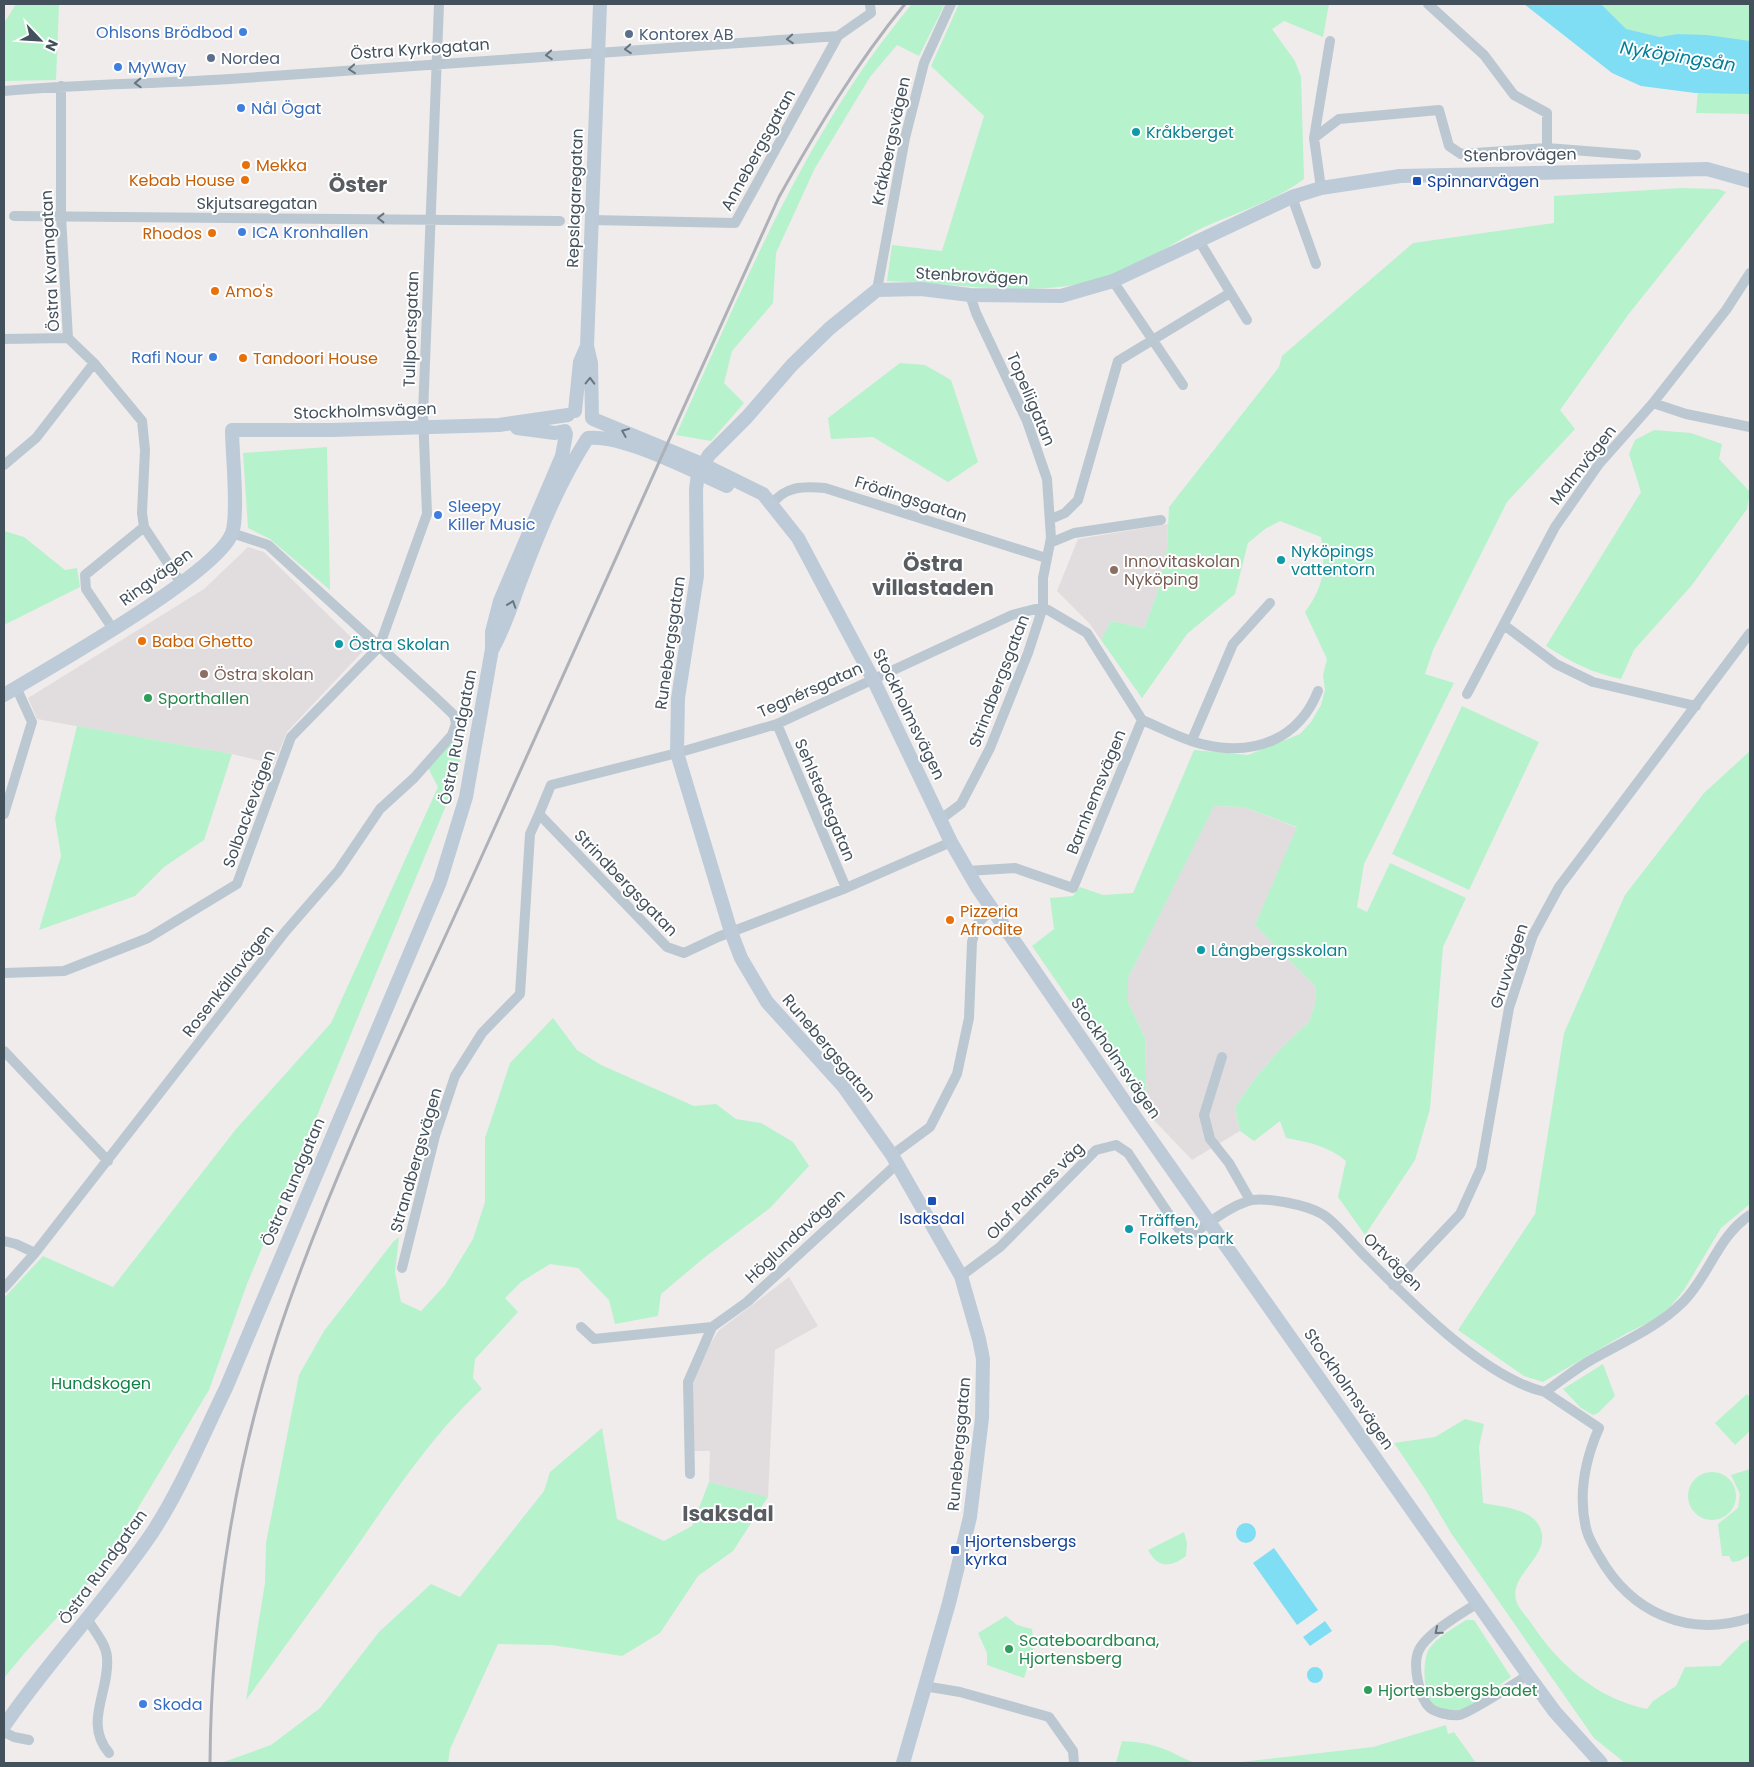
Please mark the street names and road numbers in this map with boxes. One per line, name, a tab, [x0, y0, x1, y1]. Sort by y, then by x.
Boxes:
street label: Östra Kyrkogatan	[350, 33, 490, 65]
street label: Kråkbergsvägen	[866, 74, 916, 208]
street label: Annebergsgatan	[715, 85, 801, 215]
street label: Repslagaregatan	[561, 128, 589, 268]
street label: Stenbrovägen	[1463, 143, 1577, 167]
street label: Östra Kvarngatan	[35, 190, 65, 332]
street label: Skjutsaregatan	[196, 192, 318, 215]
street label: Stenbrovägen	[915, 262, 1029, 290]
street label: Tullportsgatan	[397, 270, 425, 388]
street label: Topeliigatan	[1001, 349, 1061, 449]
street label: Stockholmsvägen	[293, 397, 437, 425]
street label: Malmvägen	[1544, 420, 1622, 510]
street label: Frödingsgatan	[852, 470, 970, 528]
street label: Ringvägen	[115, 543, 197, 611]
street label: Runebergsgatan	[649, 575, 691, 711]
street label: Strindbergsgatan	[963, 611, 1035, 751]
street label: Stockholmsvägen	[867, 644, 951, 784]
street label: Tegnérsgatan	[754, 657, 866, 723]
street label: Östra Rundgatan	[434, 667, 482, 807]
street label: Barnhemsvägen	[1061, 726, 1131, 858]
street label: Sehlstedtsgatan	[789, 735, 861, 865]
street label: Solbackevägen	[217, 747, 281, 871]
street label: Strindbergsgatan	[569, 824, 683, 942]
street label: Rosenkällavägen	[177, 920, 279, 1042]
street label: Gruvvägen	[1484, 920, 1534, 1012]
street label: Runebergsgatan	[777, 989, 881, 1107]
street label: Stockholmsvägen	[1065, 993, 1167, 1123]
street label: Strandbergsvägen	[384, 1085, 448, 1235]
street label: Östra Rundgatan	[256, 1114, 330, 1250]
street label: Olof Palmes väg	[981, 1137, 1089, 1245]
street label: Höglundavägen	[740, 1184, 850, 1288]
street label: Ortvägen	[1358, 1228, 1428, 1296]
street label: Stockholmsvägen	[1298, 1324, 1400, 1454]
street label: Runebergsgatan	[942, 1376, 976, 1512]
street label: Östra Rundgatan	[53, 1505, 153, 1629]

